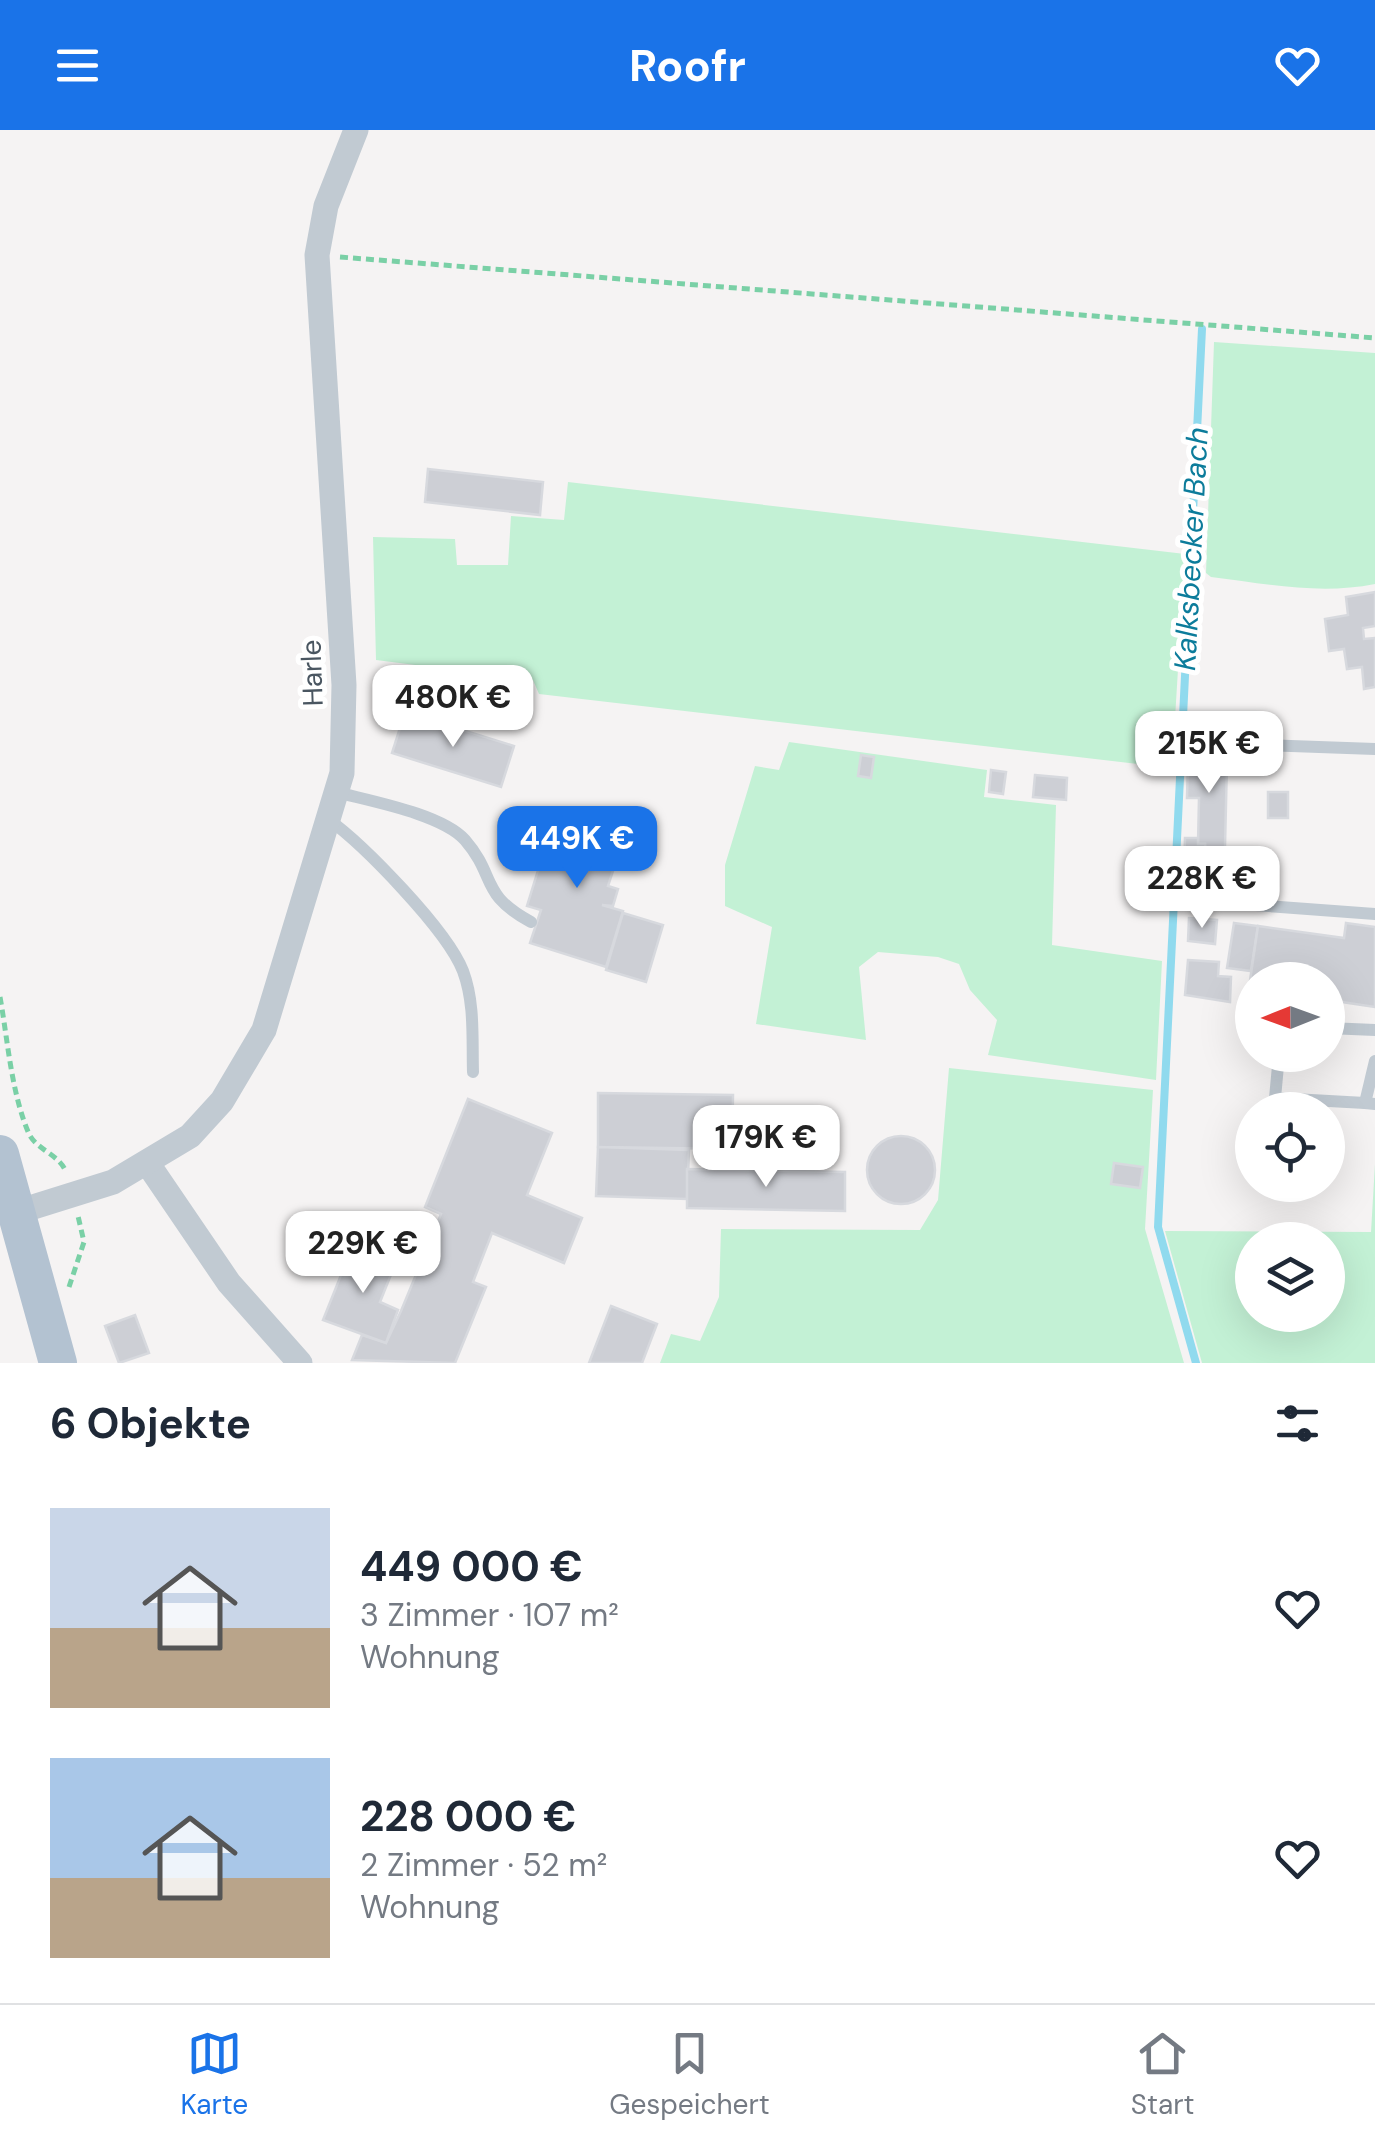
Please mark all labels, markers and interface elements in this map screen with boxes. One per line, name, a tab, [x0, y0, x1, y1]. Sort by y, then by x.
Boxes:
text: Roofr	[629, 36, 746, 95]
icon: menu	[50, 38, 105, 93]
icon: heart	[1270, 38, 1325, 93]
water label: Kalksbecker Bach	[1165, 426, 1217, 672]
street label: Harle	[292, 639, 332, 707]
pin: 480K €	[372, 665, 534, 750]
text: 480K €	[394, 676, 512, 718]
pin: 215K €	[1128, 711, 1290, 796]
text: 215K €	[1157, 722, 1261, 764]
pin: 449K €	[496, 806, 658, 891]
text: 449K €	[519, 817, 635, 859]
pin: 228K €	[1121, 846, 1283, 931]
text: 228K €	[1147, 857, 1257, 899]
north arrow	[1235, 962, 1345, 1072]
map controls	[1235, 962, 1345, 1332]
button: locate	[1235, 1092, 1345, 1202]
pin: 179K €	[685, 1105, 847, 1190]
text: 179K €	[715, 1116, 817, 1158]
pin: 229K €	[282, 1211, 444, 1296]
text: 229K €	[308, 1222, 418, 1264]
button: layers	[1235, 1222, 1345, 1332]
text: 6 Objekte	[50, 1396, 251, 1451]
icon: filters	[1270, 1396, 1325, 1451]
text: 449 000 €	[360, 1539, 583, 1594]
icon: home	[130, 1548, 250, 1668]
icon: heart	[1270, 1581, 1325, 1636]
text: 3 Zimmer · 107 m²	[360, 1594, 619, 1636]
text: Wohnung	[360, 1636, 500, 1678]
text: 228 000 €	[360, 1789, 576, 1844]
icon: home	[130, 1798, 250, 1918]
icon: heart	[1270, 1831, 1325, 1886]
text: 2 Zimmer · 52 m²	[360, 1844, 607, 1886]
text: Wohnung	[360, 1886, 500, 1928]
tab: Karte	[180, 2026, 248, 2123]
tab: Gespeichert	[609, 2026, 770, 2123]
tab: Start	[1131, 2026, 1195, 2123]

